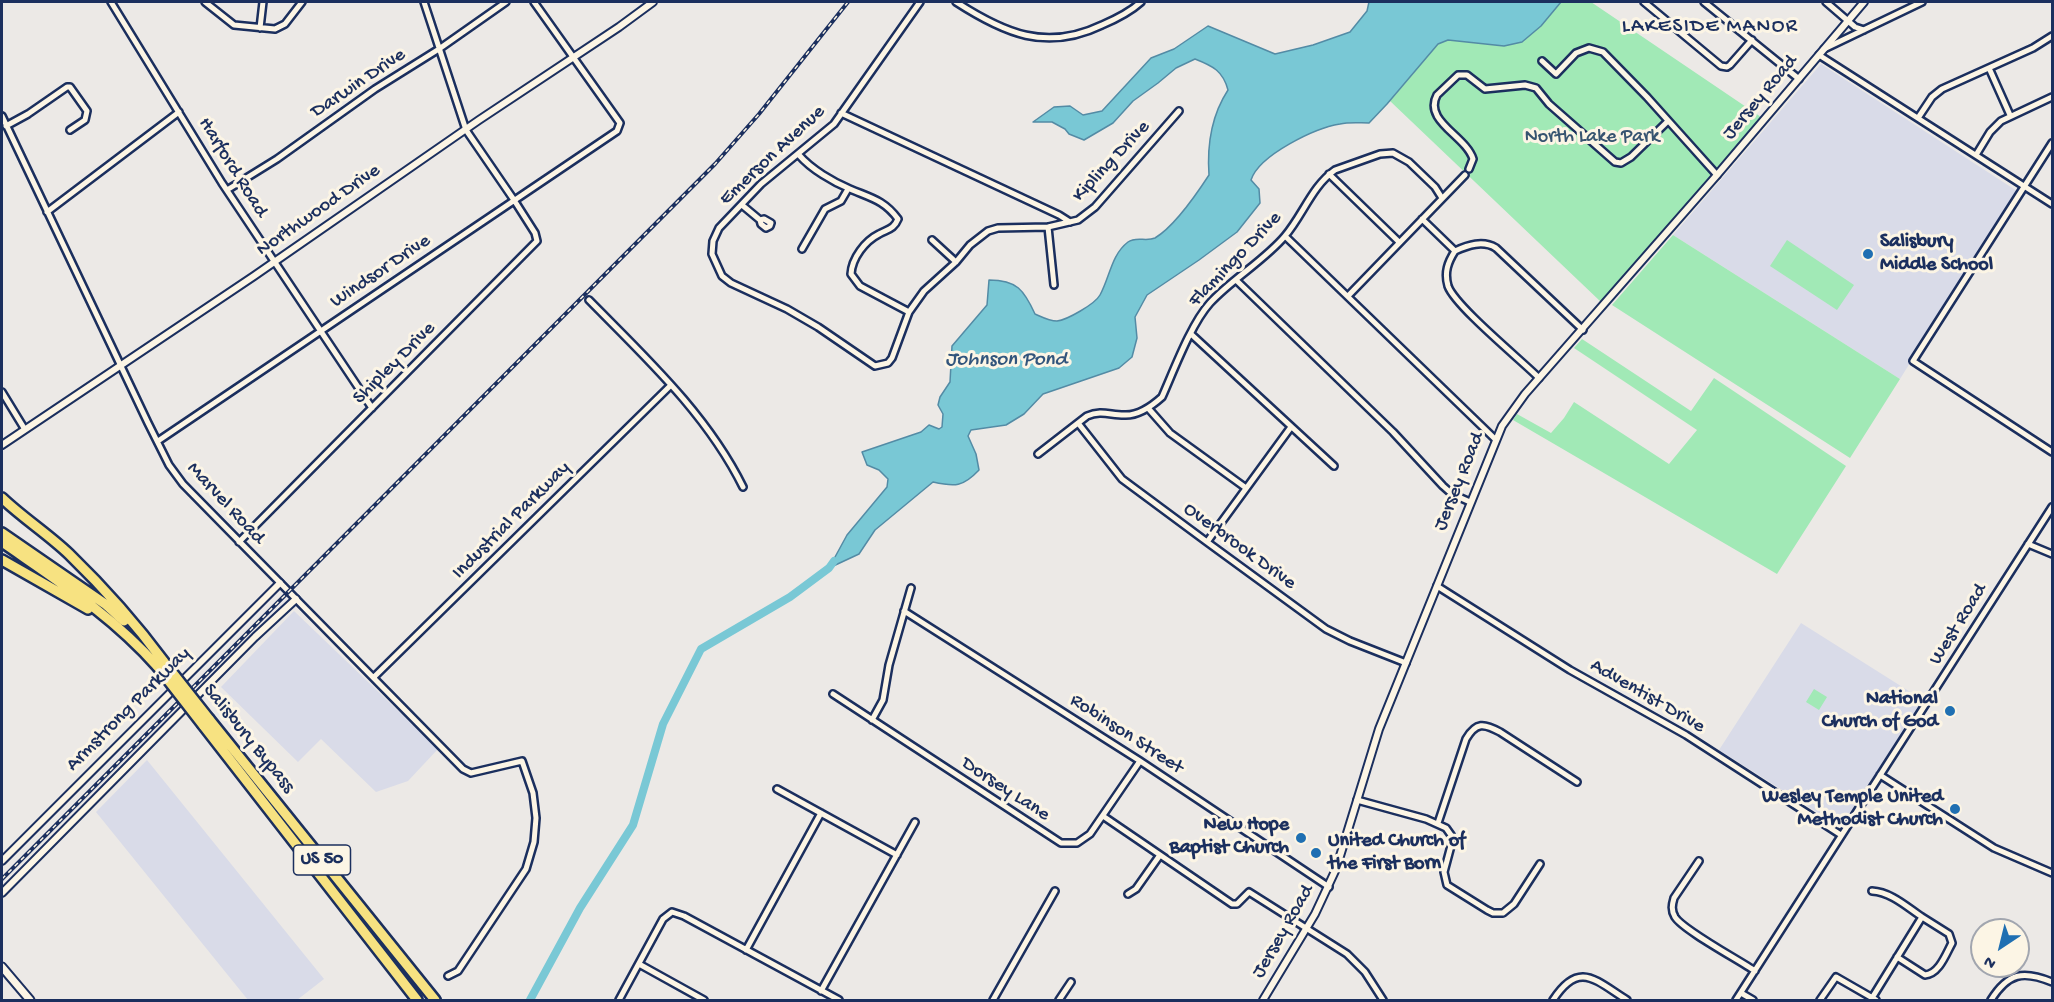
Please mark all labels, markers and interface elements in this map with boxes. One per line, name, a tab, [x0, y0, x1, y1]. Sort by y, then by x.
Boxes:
district label: LAKESIDE MANOR	[1622, 15, 1798, 41]
street label: Darwin Drive	[307, 44, 411, 124]
street label: Jersey Road	[1718, 50, 1804, 146]
street label: Emerson Avenue	[715, 101, 831, 211]
street label: Harford Road	[192, 114, 272, 222]
street label: Kipling Drive	[1068, 116, 1156, 208]
park label: North Lake Park	[1525, 126, 1659, 150]
street label: Northwood Drive	[252, 159, 386, 263]
street label: Flamingo Drive	[1184, 207, 1288, 313]
street label: Windsor Drive	[326, 230, 436, 314]
place label: Salisbury Middle School	[1880, 231, 1993, 278]
marker: Salisbury Middle School	[1861, 247, 1875, 261]
street label: Shipley Drive	[349, 318, 441, 410]
water label: Johnson Pond	[945, 348, 1067, 374]
street label: Jersey Road	[1429, 429, 1491, 535]
street label: Industrial Parkway	[448, 457, 576, 585]
street label: Marvel Road	[181, 458, 269, 550]
street label: Overbrook Drive	[1178, 498, 1300, 596]
street label: West Road	[1925, 580, 1993, 670]
street label: Armstrong Parkway	[62, 643, 196, 777]
street label: Adventist Drive	[1585, 654, 1709, 740]
street label: Salisbury Bypass	[197, 679, 299, 799]
place label: National Church of God	[1822, 688, 1938, 735]
street label: Robinson Street	[1065, 689, 1187, 781]
marker: National Church of God	[1943, 704, 1957, 718]
street label: Dorsey Lane	[956, 752, 1054, 828]
place label: Wesley Temple United Methodist Church	[1762, 786, 1943, 833]
marker: Wesley Temple United Methodist Church	[1948, 802, 1962, 816]
place label: New Hope Baptist Church	[1169, 814, 1289, 861]
place label: United Church of the First Born	[1328, 830, 1465, 877]
marker: New Hope Baptist Church	[1294, 831, 1308, 845]
road number: US 50	[294, 845, 350, 875]
marker: United Church of the First Born	[1309, 846, 1323, 860]
street label: Jersey Road	[1248, 881, 1320, 983]
north arrow	[1970, 918, 2030, 978]
text: N	[1981, 951, 2000, 972]

